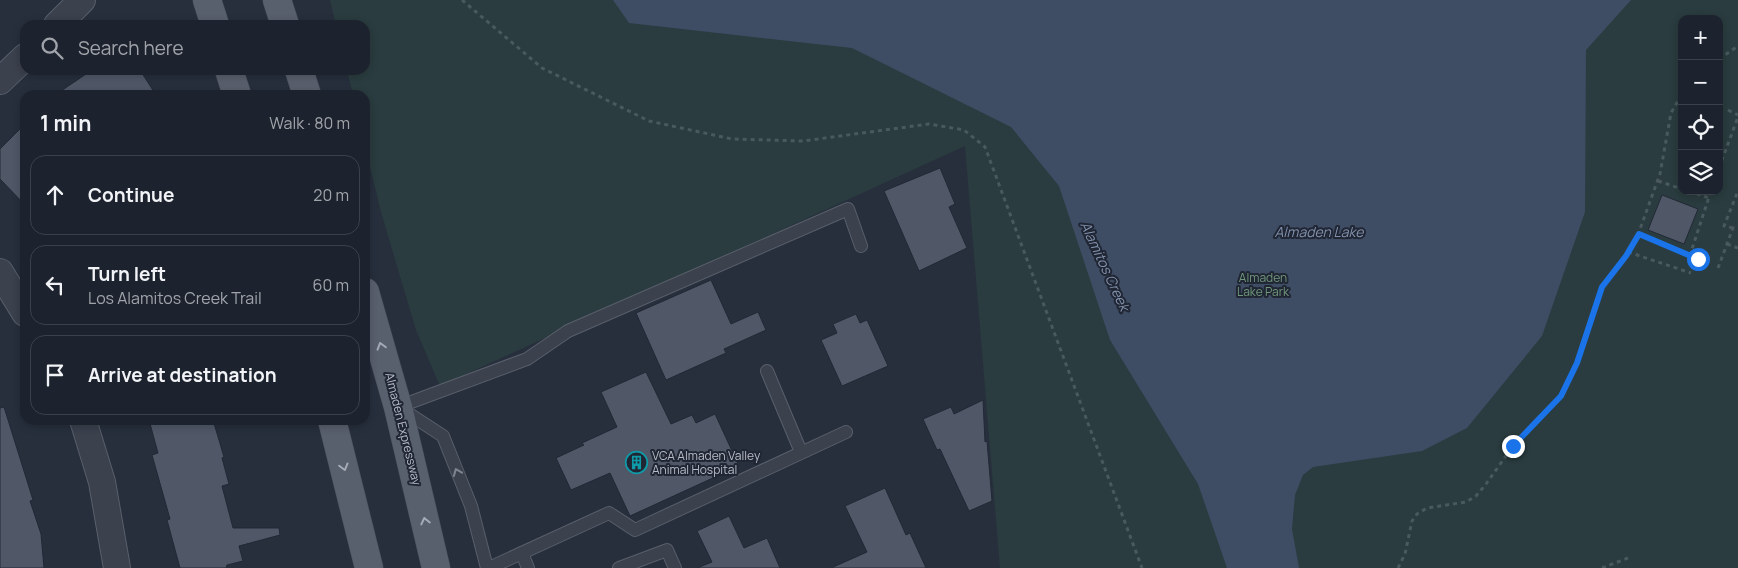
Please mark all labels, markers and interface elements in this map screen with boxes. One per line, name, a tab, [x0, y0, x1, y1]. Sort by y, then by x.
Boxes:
map controls	[1678, 15, 1723, 195]
button: +	[1678, 15, 1723, 60]
search box	[20, 20, 370, 75]
icon: search	[38, 34, 66, 62]
text: Search here	[78, 35, 184, 61]
button: −	[1678, 60, 1723, 105]
button: locate	[1678, 105, 1723, 150]
text: 1 min	[40, 109, 91, 137]
text: Walk · 80 m	[269, 112, 350, 134]
button: layers	[1678, 150, 1723, 195]
icon: ahead	[41, 181, 69, 209]
text: Continue	[88, 182, 174, 208]
text: 20 m	[313, 184, 349, 206]
water label: Alamitos Creek	[1076, 218, 1135, 316]
water label: Almaden Lake	[1274, 222, 1364, 241]
route start	[1687, 248, 1710, 271]
text: Turn left	[88, 261, 166, 287]
park label: Almaden Lake Park	[1237, 269, 1290, 300]
icon: left	[41, 271, 69, 299]
text: 60 m	[313, 274, 349, 296]
text: Los Alamitos Creek Trail	[88, 287, 262, 309]
one-way arrow	[376, 343, 386, 351]
icon: arrive	[41, 361, 69, 389]
text: Arrive at destination	[88, 362, 277, 388]
street label: Almaden Expressway	[381, 371, 426, 488]
route end	[1502, 435, 1525, 458]
place label: VCA Almaden Valley Animal Hospital	[652, 447, 761, 478]
building icon: VCA Almaden Valley Animal Hospital	[624, 451, 648, 475]
one-way arrow	[339, 463, 349, 471]
one-way arrow	[453, 468, 463, 476]
one-way arrow	[420, 516, 431, 525]

